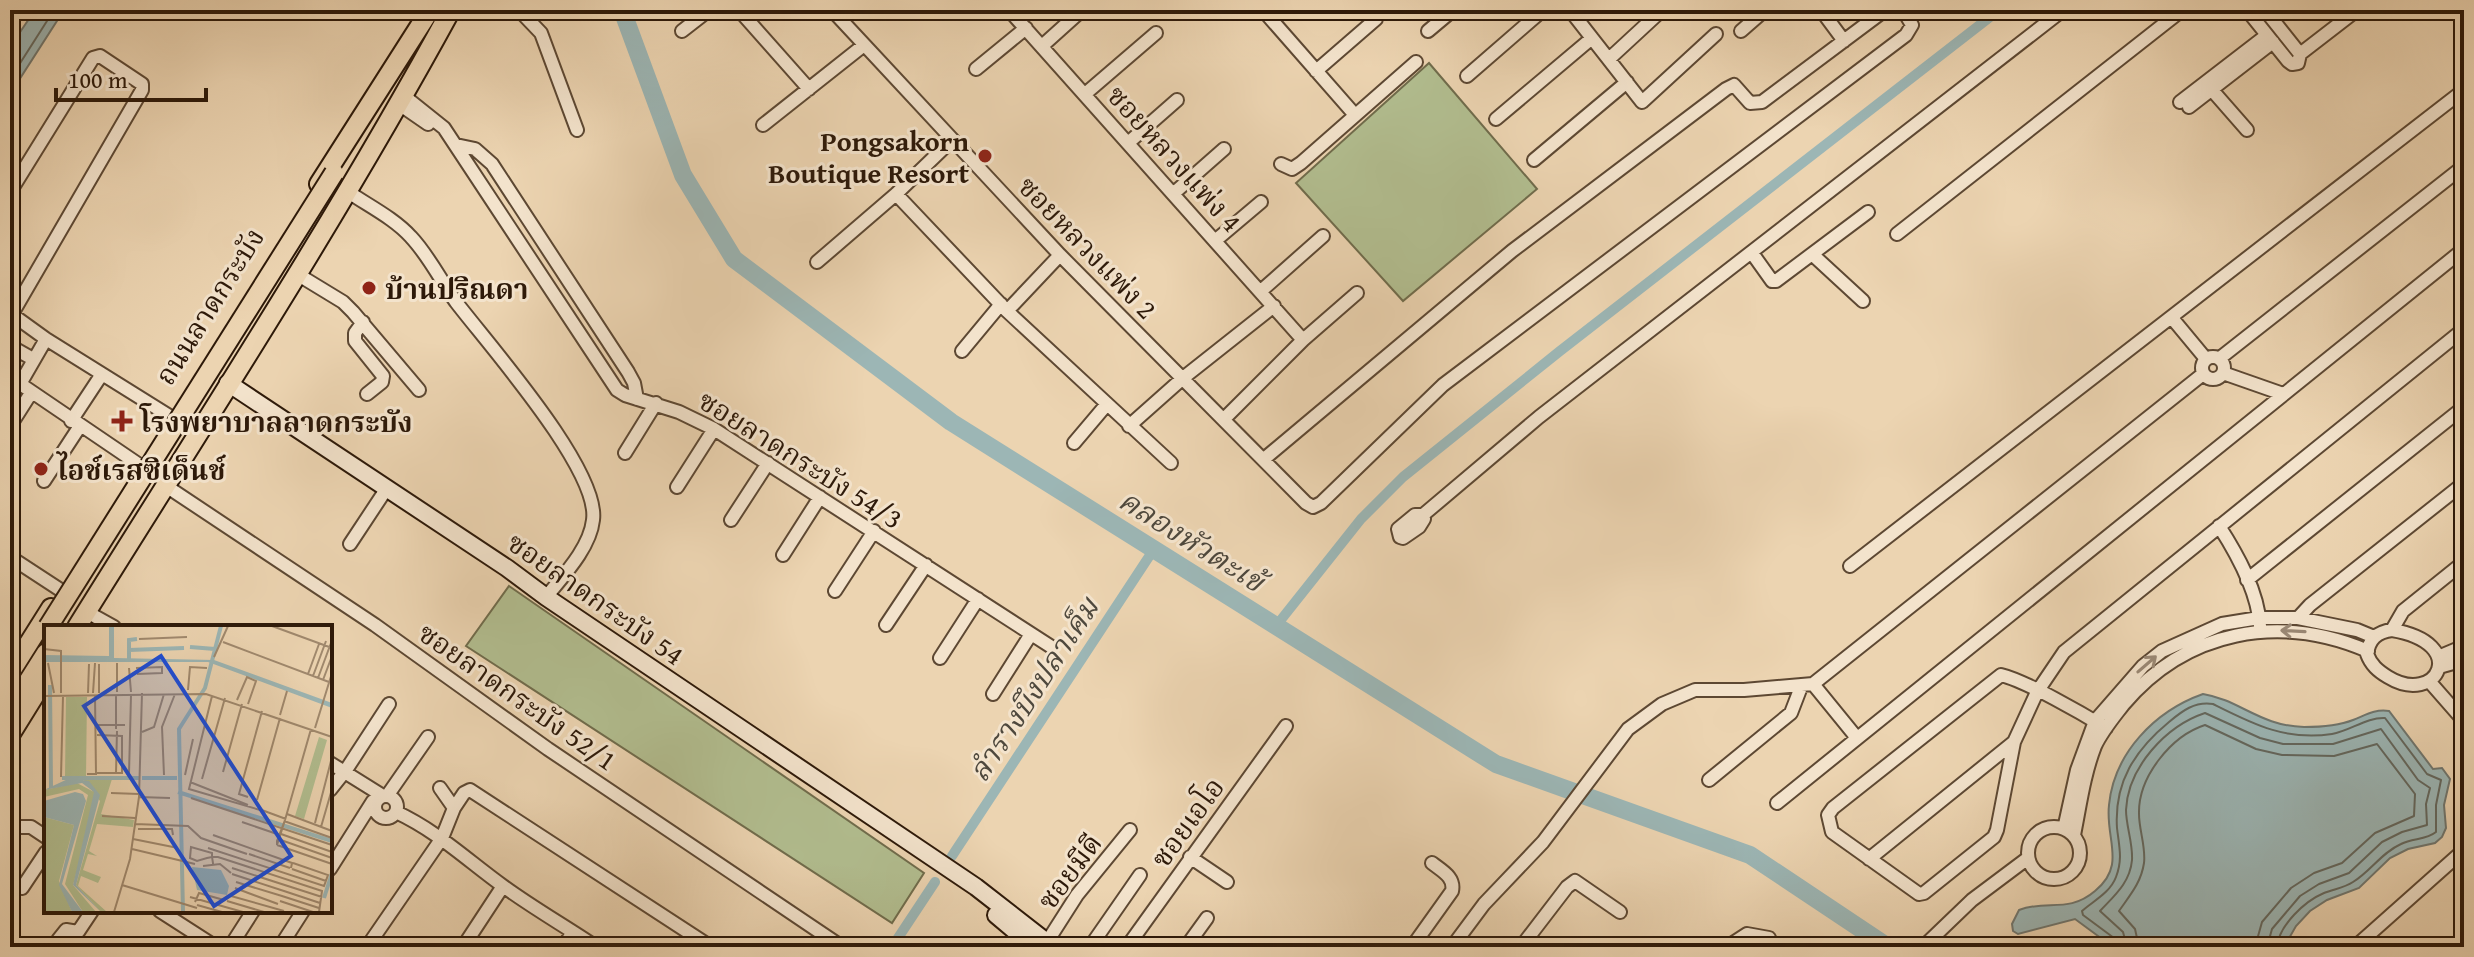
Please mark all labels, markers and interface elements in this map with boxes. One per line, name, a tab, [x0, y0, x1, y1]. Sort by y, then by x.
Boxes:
scale bar	[56, 52, 206, 102]
text: 100 m	[68, 62, 128, 97]
street label: ซอยหลวงแพ่ง 4	[1098, 76, 1252, 240]
place label: Pongsakorn Boutique Resort	[768, 120, 969, 193]
marker: Pongsakorn Boutique Resort	[976, 147, 994, 165]
street label: ซอยหลวงแพ่ง 2	[1009, 166, 1167, 328]
street label: ถนนลาดกระบัง	[144, 219, 274, 393]
place label: บ้านปริณดา	[385, 268, 529, 309]
marker: บ้านปริณดา	[360, 279, 378, 297]
street label: ซอยลาดกระบัง 54/3	[691, 380, 911, 538]
place label: โรงพยาบาลลาดกระบัง	[139, 401, 413, 442]
marker: โรงพยาบาลลาดกระบัง	[111, 410, 133, 432]
place label: ไอช์เรสซิเด็นช์	[56, 449, 227, 490]
marker: ไอช์เรสซิเด็นช์	[32, 460, 50, 478]
water label: คลองหัวตะเข้	[1111, 478, 1278, 605]
street label: ซอยลาดกระบัง 54	[499, 522, 693, 674]
water label: ลำรางบึงปลาเค็ม	[957, 587, 1110, 790]
street label: ซอยลาดกระบัง 52/1	[410, 612, 626, 780]
one-way arrow	[2280, 623, 2307, 638]
inset map	[44, 625, 332, 913]
one-way arrow	[2137, 655, 2157, 673]
street label: ซอยเอโอ	[1140, 768, 1234, 876]
street label: ซอยมีดี	[1027, 824, 1111, 918]

